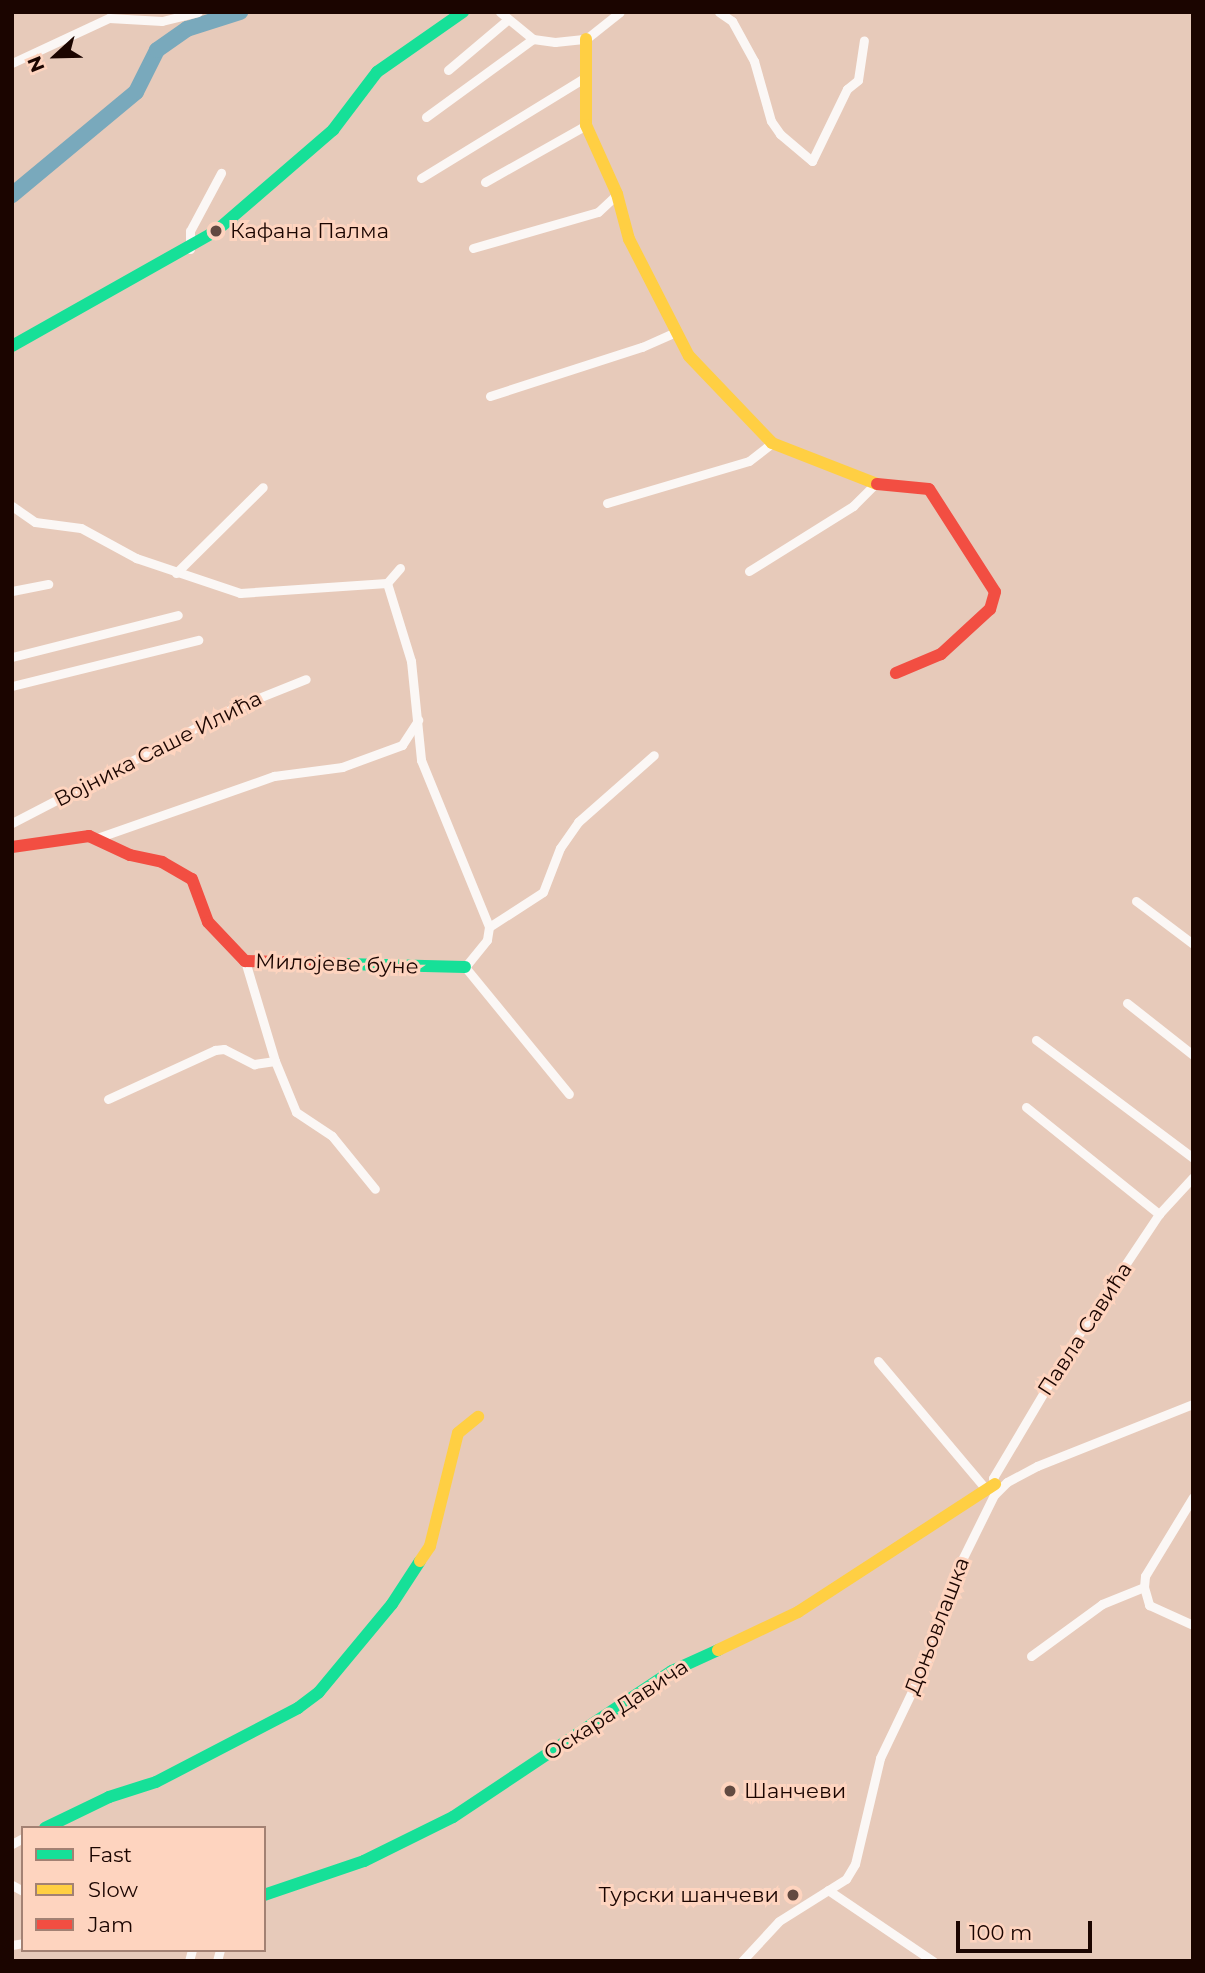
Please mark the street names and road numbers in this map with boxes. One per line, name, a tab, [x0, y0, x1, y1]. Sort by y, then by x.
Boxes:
street label: Војника Саше Илића	[50, 686, 266, 812]
street label: Милојеве буне	[255, 949, 419, 979]
street label: Павла Савића	[1032, 1258, 1138, 1400]
street label: Доњовлашка	[899, 1554, 975, 1698]
street label: Оскара Давича	[539, 1654, 693, 1766]

